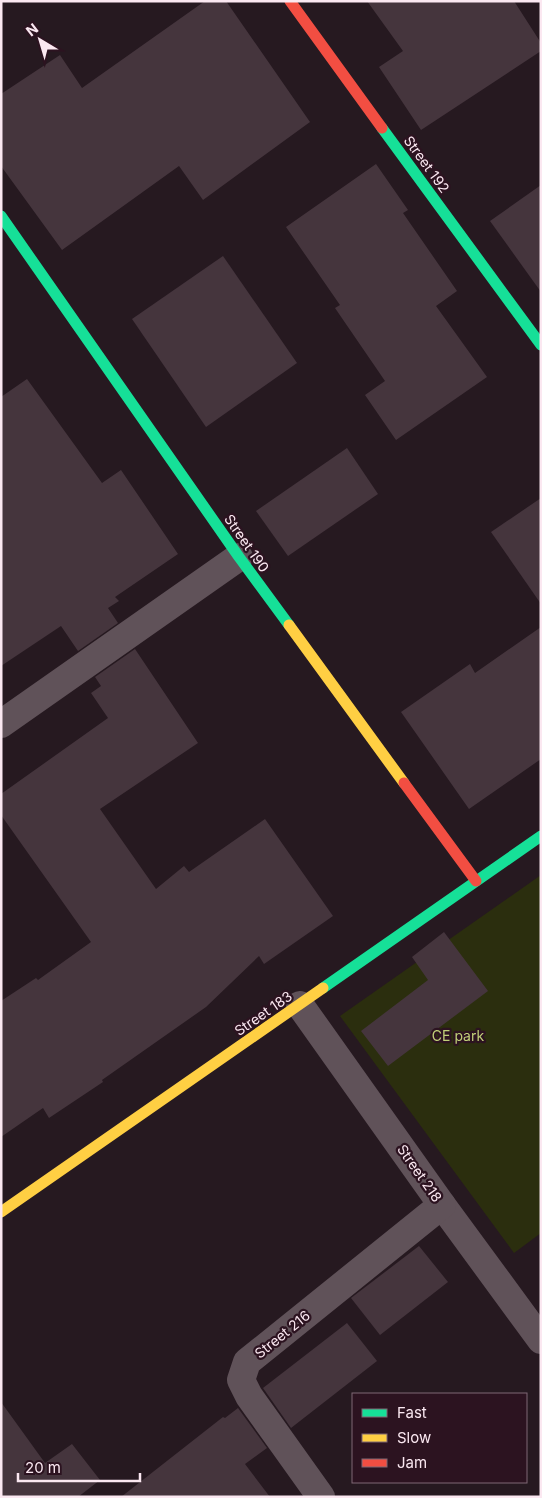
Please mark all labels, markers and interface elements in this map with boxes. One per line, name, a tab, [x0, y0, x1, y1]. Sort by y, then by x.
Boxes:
north arrow	[15, 15, 65, 65]
text: N	[22, 19, 41, 39]
street label: Street 192	[401, 132, 453, 196]
street label: Street 190	[221, 511, 273, 575]
street label: Street 183	[231, 987, 295, 1039]
park label: CE park	[432, 1027, 484, 1044]
street label: Street 218	[394, 1141, 446, 1205]
street label: Street 216	[251, 1307, 313, 1361]
legend	[352, 1393, 527, 1483]
text: Fast	[397, 1403, 427, 1422]
text: Slow	[397, 1428, 431, 1447]
scale bar	[18, 1450, 140, 1482]
text: Jam	[397, 1453, 427, 1472]
text: 20 m	[25, 1458, 61, 1477]

